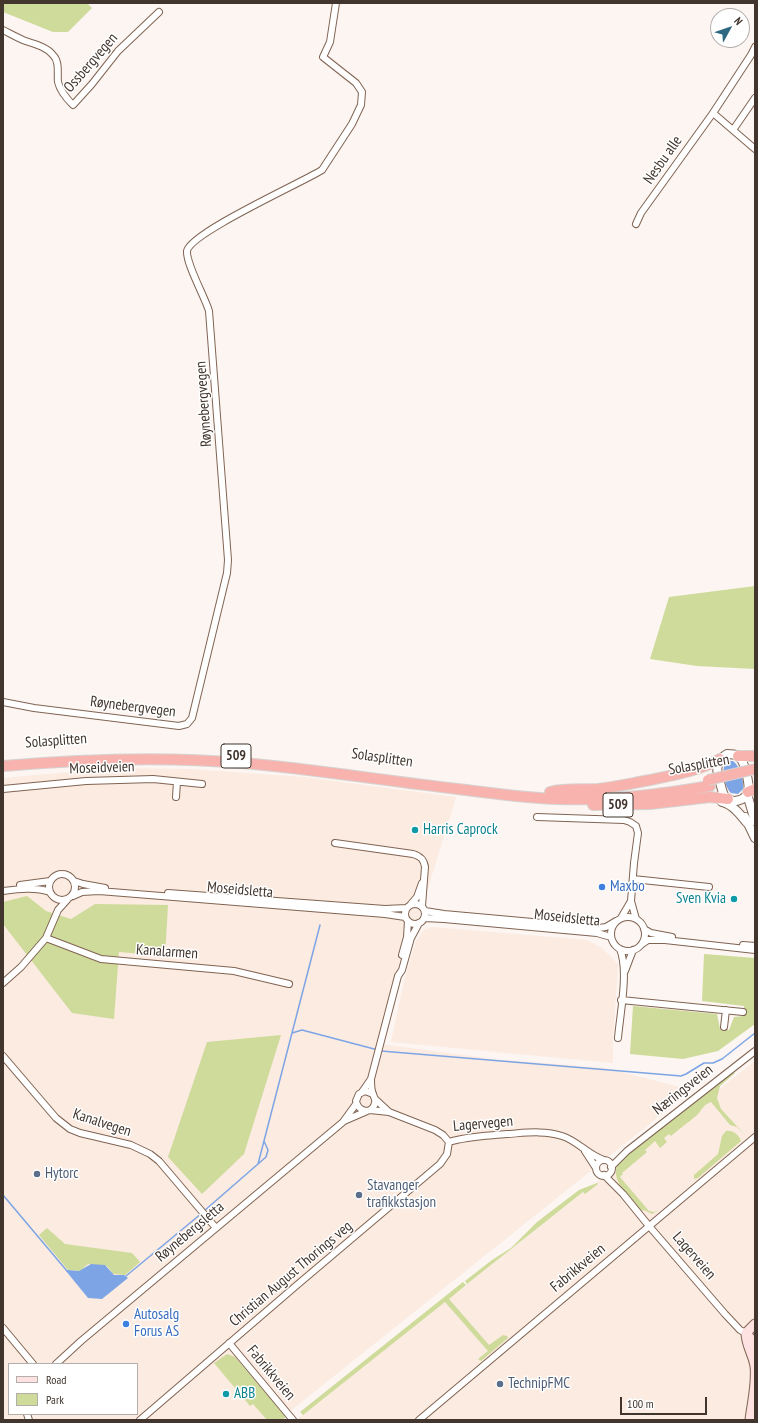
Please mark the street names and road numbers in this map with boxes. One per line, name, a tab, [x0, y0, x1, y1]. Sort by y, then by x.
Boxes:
street label: Ossbergvegen	[60, 30, 122, 96]
street label: Nesbu alle	[640, 132, 686, 188]
street label: Røynebergvegen	[192, 361, 216, 447]
street label: Røynebergvegen	[89, 693, 177, 721]
street label: Solasplitten	[25, 730, 87, 752]
road number: 509	[221, 744, 251, 768]
street label: Solasplitten	[350, 745, 414, 771]
street label: Solasplitten	[667, 751, 731, 779]
street label: Moseidveien	[69, 758, 135, 778]
road number: 509	[603, 793, 633, 817]
street label: Moseidsletta	[206, 878, 274, 902]
street label: Moseidsletta	[533, 906, 601, 930]
street label: Kanalarmen	[136, 941, 198, 963]
street label: Næringsveien	[649, 1061, 717, 1119]
street label: Kanalvegen	[71, 1105, 133, 1141]
street label: Lagervegen	[452, 1112, 514, 1136]
street label: Røynebergsletta	[152, 1198, 228, 1266]
street label: Christian August Thorings veg	[226, 1217, 356, 1331]
street label: Lagerveien	[669, 1229, 719, 1283]
street label: Fabrikkveien	[547, 1240, 609, 1296]
street label: Fabrikkveien	[243, 1342, 299, 1404]

